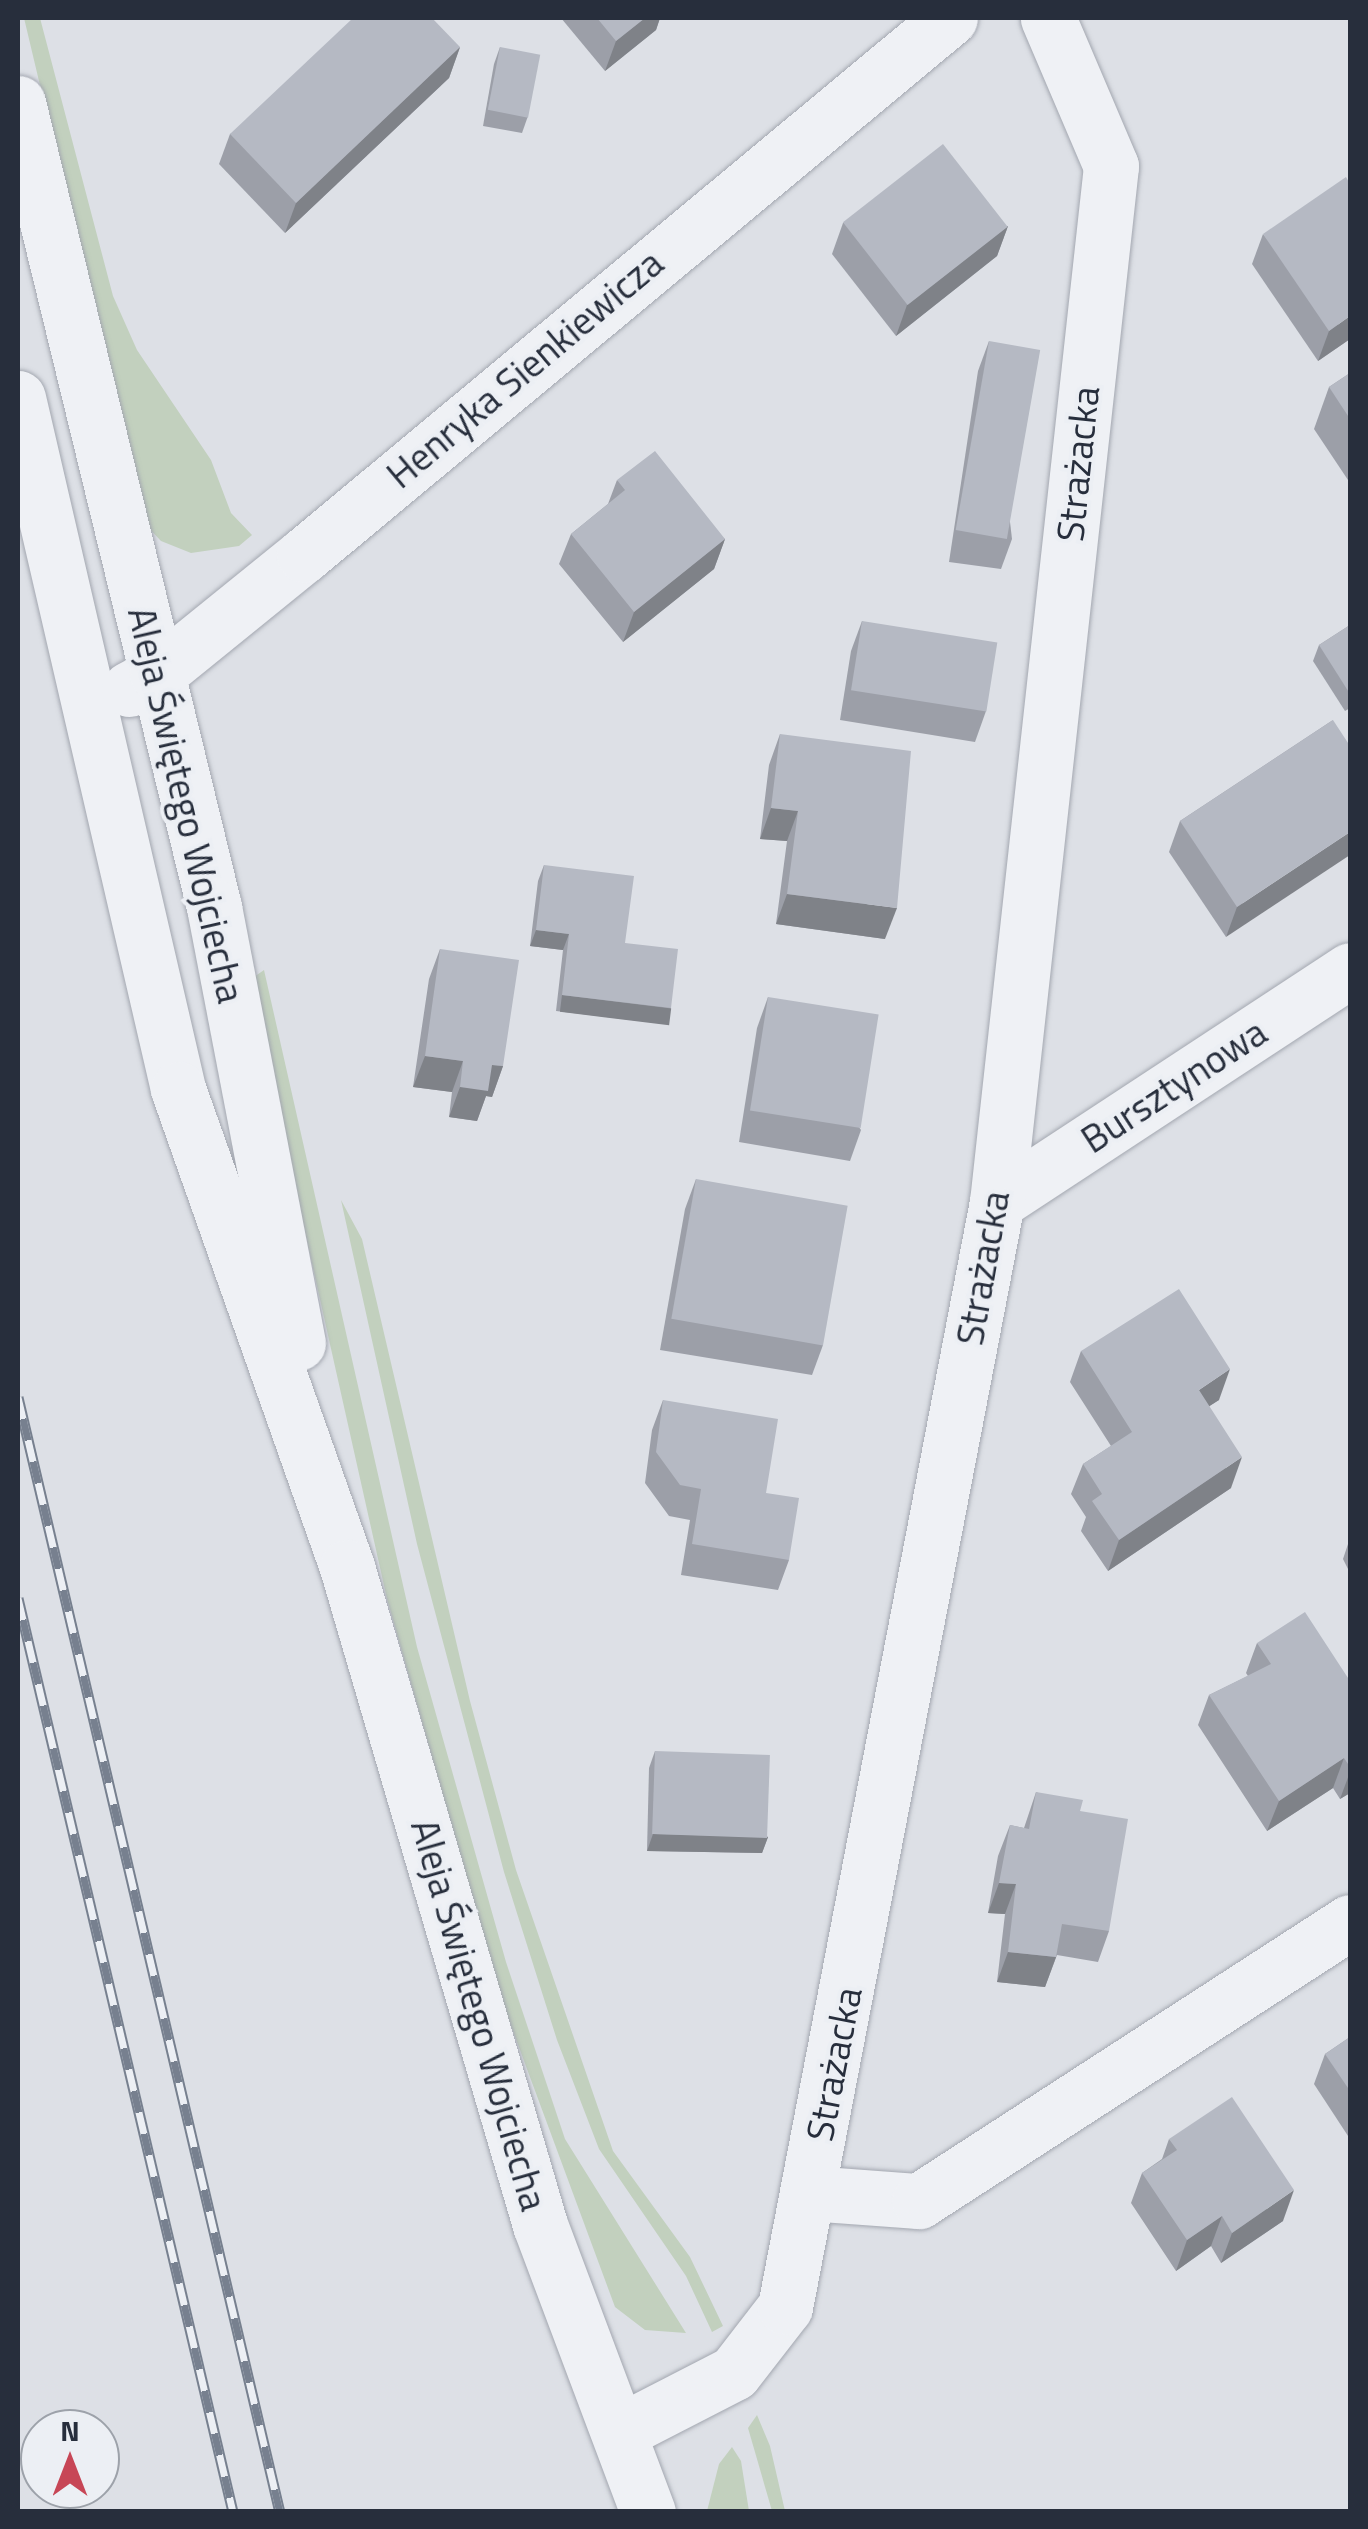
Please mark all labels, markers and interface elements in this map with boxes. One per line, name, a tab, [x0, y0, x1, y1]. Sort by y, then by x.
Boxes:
street label: Henryka Sienkiewicza	[378, 240, 672, 498]
street label: Strażacka	[1047, 384, 1109, 544]
street label: Aleja Świętego Wojciecha	[118, 603, 254, 1007]
street label: Bursztynowa	[1073, 1009, 1275, 1163]
street label: Strażacka	[947, 1187, 1019, 1349]
street label: Aleja Świętego Wojciecha	[401, 1814, 557, 2216]
street label: Strażacka	[797, 1983, 871, 2145]
north arrow	[20, 2409, 120, 2509]
text: N	[60, 2409, 80, 2452]

